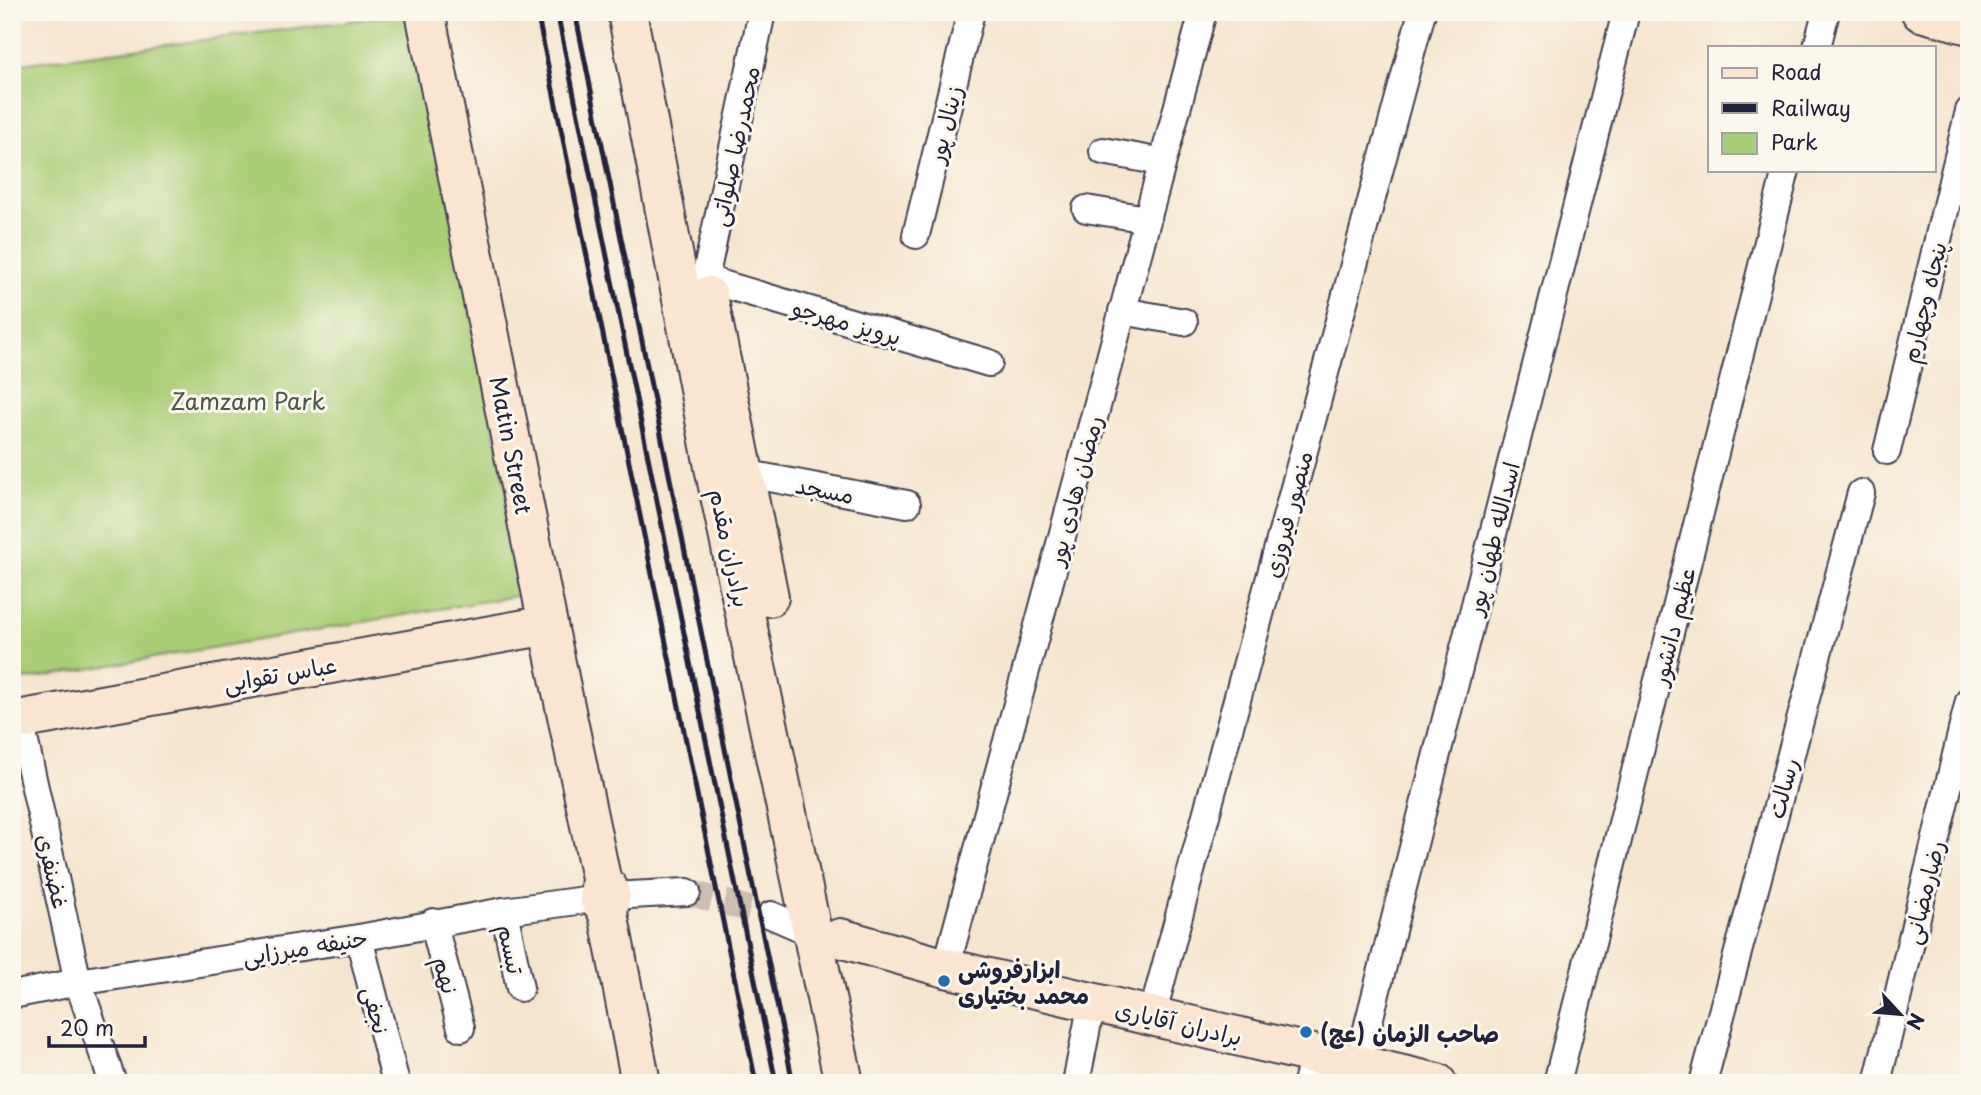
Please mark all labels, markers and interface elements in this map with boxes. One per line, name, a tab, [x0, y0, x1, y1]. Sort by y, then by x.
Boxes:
legend	[1708, 46, 1936, 172]
text: Road	[1771, 55, 1822, 87]
street label: محمدرضا صلواتی	[700, 63, 768, 229]
street label: زینال پور	[917, 81, 971, 168]
text: Railway	[1771, 91, 1851, 123]
text: Park	[1771, 125, 1818, 157]
street label: پنجاه وچهارم	[1891, 238, 1957, 367]
street label: پرویز مهرجو	[787, 288, 906, 353]
street label: Matin Street	[481, 373, 543, 517]
park label: Zamzam Park	[170, 383, 326, 418]
street label: رمضان هادی پور	[1037, 411, 1111, 571]
street label: منصور فیروزی	[1253, 447, 1321, 581]
street label: اسدالله طهان پور	[1456, 458, 1528, 620]
street label: مسجد	[793, 466, 857, 512]
street label: برادران مقدم	[699, 485, 761, 611]
street label: عظیم دانشور	[1640, 563, 1705, 691]
street label: عباس تقوایی	[221, 646, 339, 700]
street label: رسالت	[1757, 754, 1807, 822]
street label: غضنفری	[28, 830, 80, 912]
street label: رضارمضانی	[1893, 836, 1953, 948]
street label: حنیفه میرزایی	[240, 919, 370, 973]
street label: تبسم	[488, 921, 534, 978]
place label: ابزارفروشی محمد بختیاری	[958, 951, 1089, 1012]
street label: نهم	[423, 952, 469, 998]
marker: ابزارفروشی محمد بختیاری	[936, 973, 952, 989]
north arrow	[1866, 979, 1936, 1050]
street label: نجفی	[354, 983, 400, 1037]
street label: برادران آقایاری	[1112, 990, 1246, 1054]
scale bar	[49, 1004, 145, 1048]
text: N	[1900, 1009, 1932, 1035]
text: 20 m	[60, 1011, 114, 1043]
place label: صاحب الزمان (عج)	[1320, 1015, 1499, 1050]
marker: صاحب الزمان (عج)	[1298, 1024, 1314, 1040]

